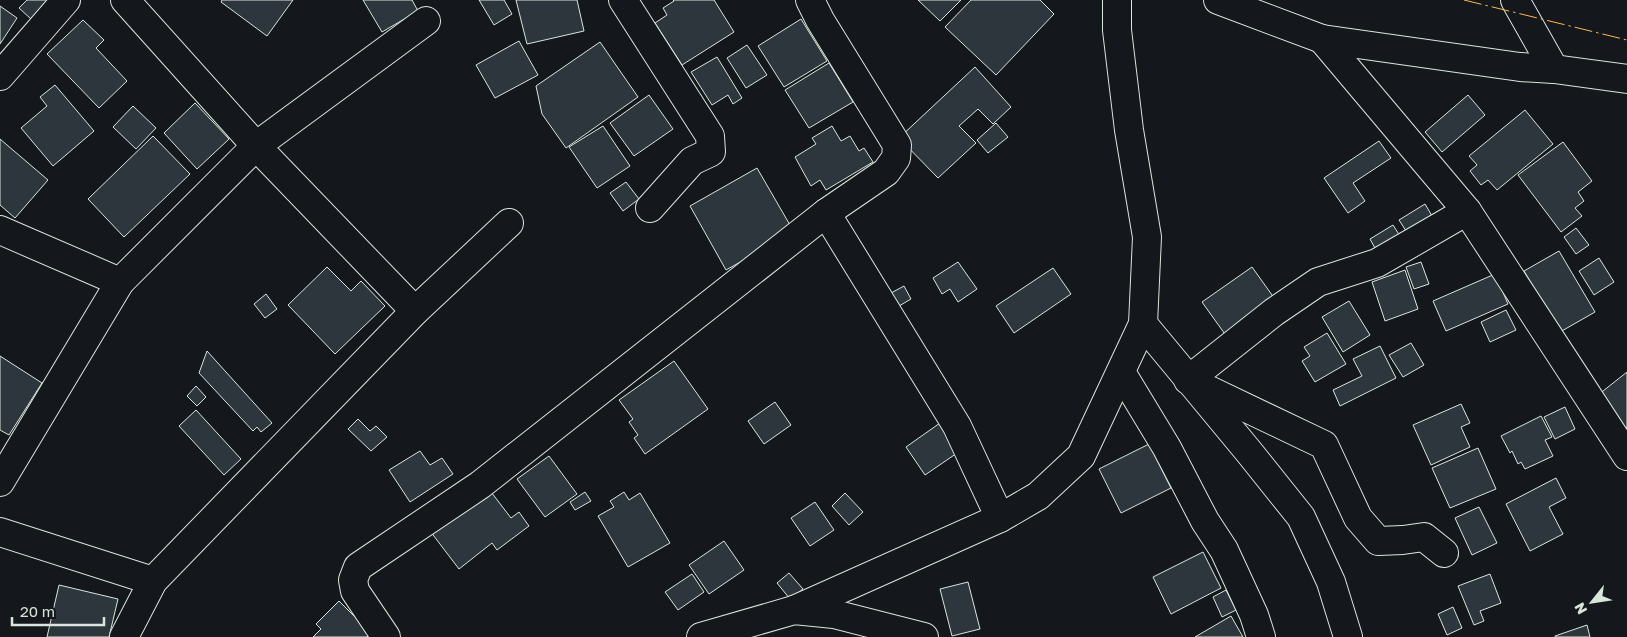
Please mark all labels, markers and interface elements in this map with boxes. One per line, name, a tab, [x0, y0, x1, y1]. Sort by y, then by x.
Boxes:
north arrow	[1567, 577, 1617, 627]
scale bar	[12, 594, 105, 626]
text: N	[1570, 600, 1590, 618]
text: 20 m	[20, 602, 55, 620]

